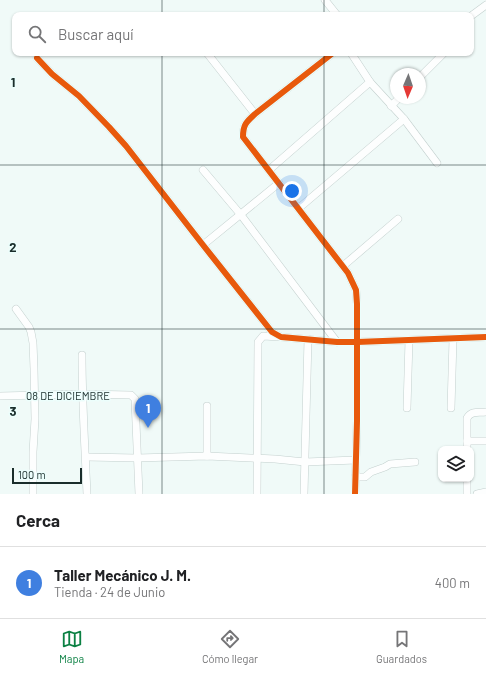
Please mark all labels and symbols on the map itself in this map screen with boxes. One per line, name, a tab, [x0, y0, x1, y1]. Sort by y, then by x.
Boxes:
north arrow	[390, 68, 426, 104]
text: 1	[11, 74, 15, 90]
your location	[282, 181, 302, 201]
text: 2	[9, 239, 17, 255]
street label: 08 DE DICIEMBRE	[26, 389, 110, 402]
pin: 1	[135, 395, 161, 428]
text: 3	[9, 403, 17, 419]
scale bar	[12, 466, 82, 485]

